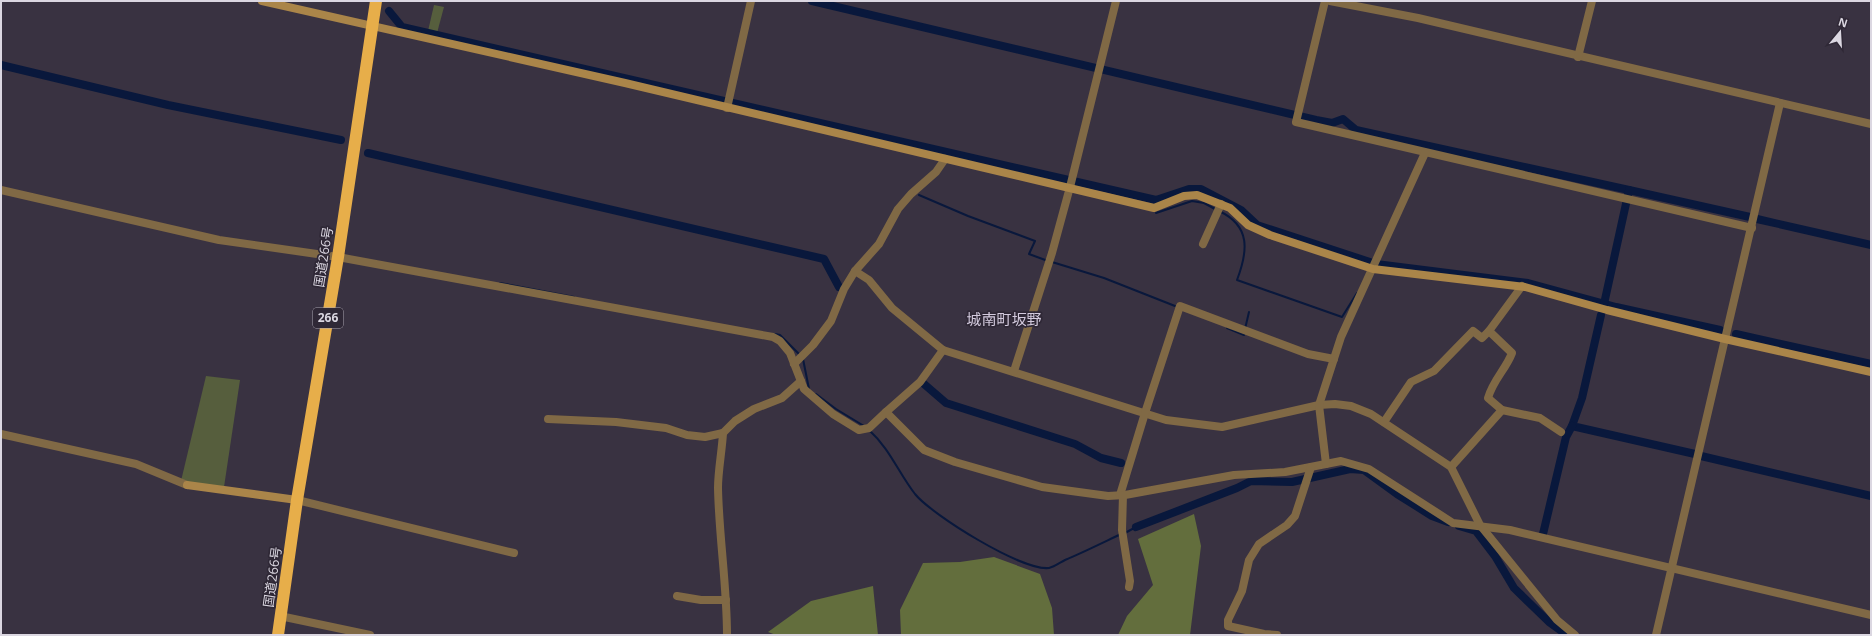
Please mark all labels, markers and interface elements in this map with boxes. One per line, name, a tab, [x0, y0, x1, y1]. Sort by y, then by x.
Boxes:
north arrow	[1820, 12, 1860, 52]
text: N	[1837, 13, 1850, 31]
street label: 国道266号	[309, 225, 337, 289]
road number: 266	[313, 308, 343, 328]
district label: 城南町坂野	[966, 309, 1042, 329]
street label: 国道266号	[259, 545, 285, 609]

